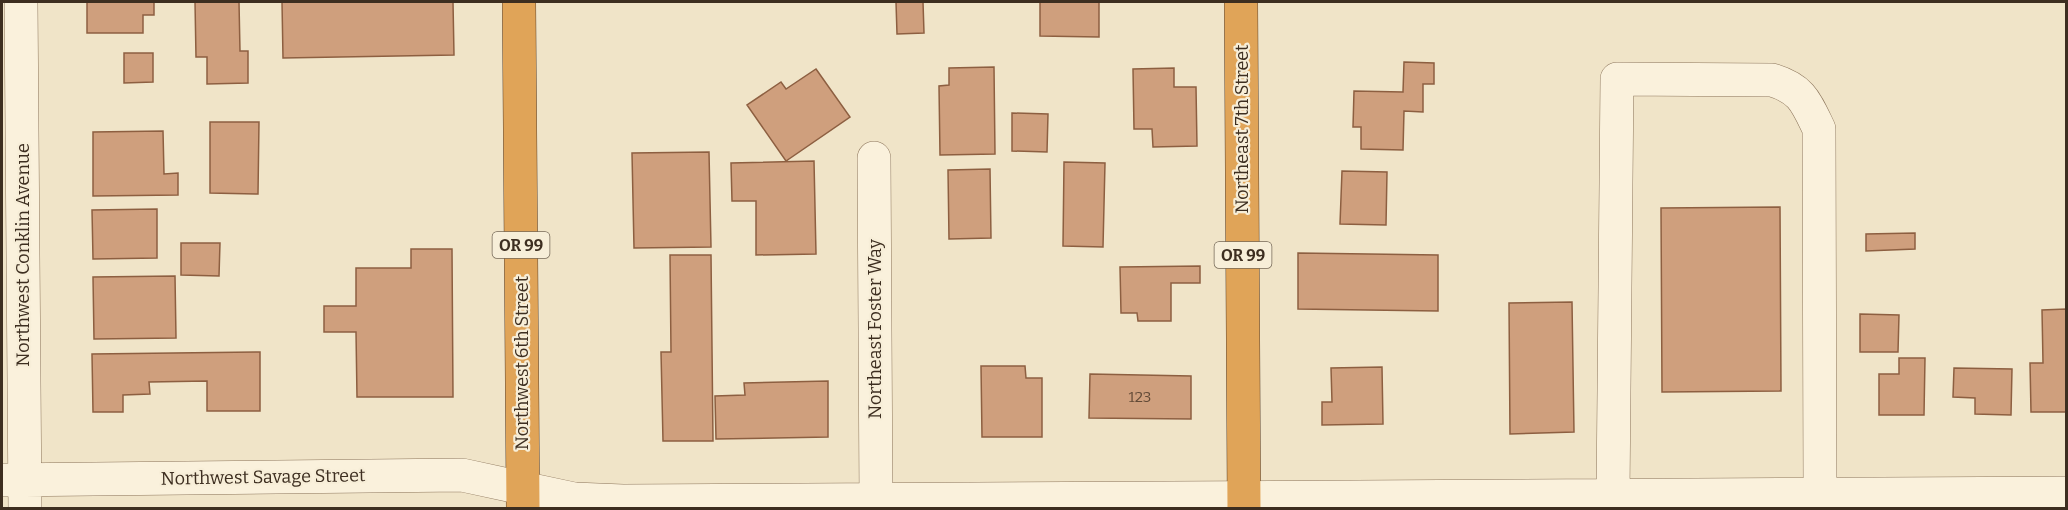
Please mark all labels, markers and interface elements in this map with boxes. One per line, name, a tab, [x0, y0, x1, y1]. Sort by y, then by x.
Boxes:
street label: Northeast 7th Street	[1231, 44, 1253, 214]
street label: Northwest Conklin Avenue	[12, 143, 34, 367]
road number: OR 99	[492, 232, 550, 258]
street label: Northeast Foster Way	[864, 239, 886, 419]
road number: OR 99	[1214, 242, 1272, 268]
street label: Northwest 6th Street	[511, 275, 533, 450]
house number: 123	[1129, 388, 1151, 406]
street label: Northwest Savage Street	[160, 464, 366, 490]

